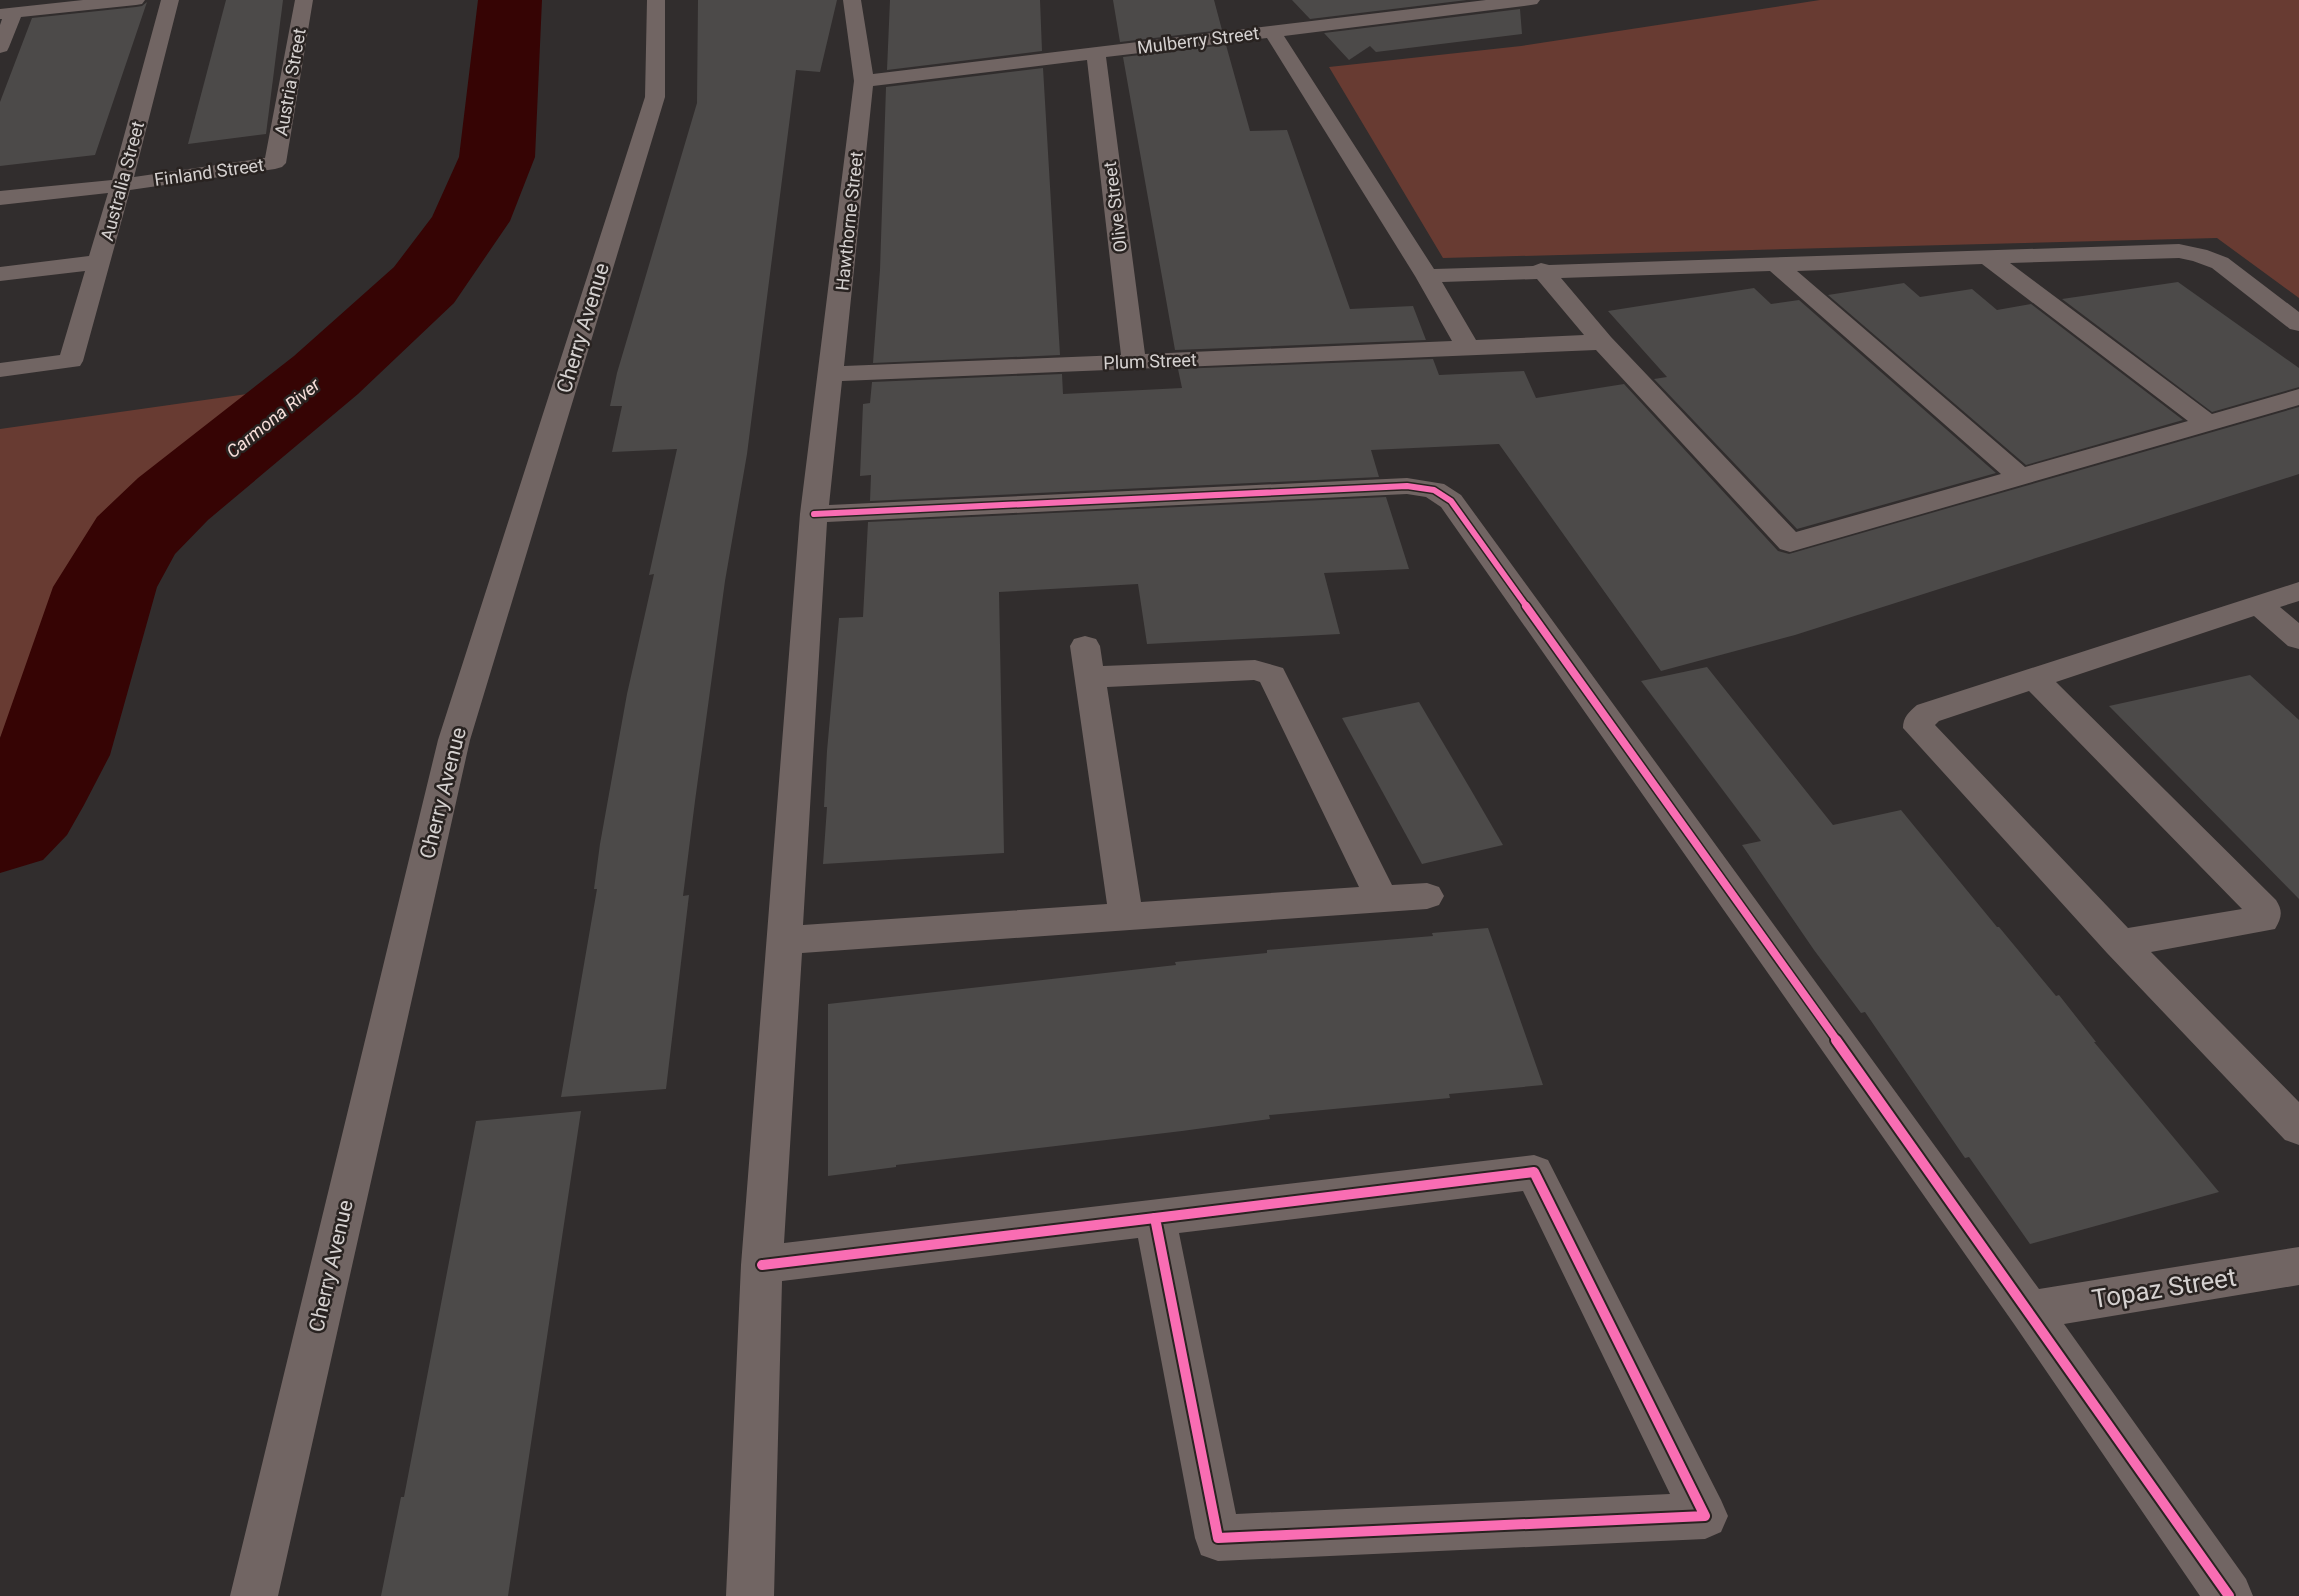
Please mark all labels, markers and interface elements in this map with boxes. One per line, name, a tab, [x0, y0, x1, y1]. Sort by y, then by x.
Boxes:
street label: Mulberry Street	[1136, 22, 1260, 58]
street label: Austria Street	[270, 26, 310, 137]
street label: Australia Street	[96, 119, 148, 243]
street label: Hawthorne Street	[831, 150, 867, 292]
street label: Finland Street	[153, 154, 265, 190]
street label: Olive Street	[1099, 160, 1131, 254]
street label: Cherry Avenue	[552, 260, 614, 396]
street label: Plum Street	[1103, 349, 1197, 373]
water label: Carmona River	[222, 373, 325, 462]
street label: Cherry Avenue	[415, 725, 471, 861]
street label: Cherry Avenue	[304, 1198, 358, 1334]
street label: Topaz Street	[2090, 1262, 2238, 1314]

